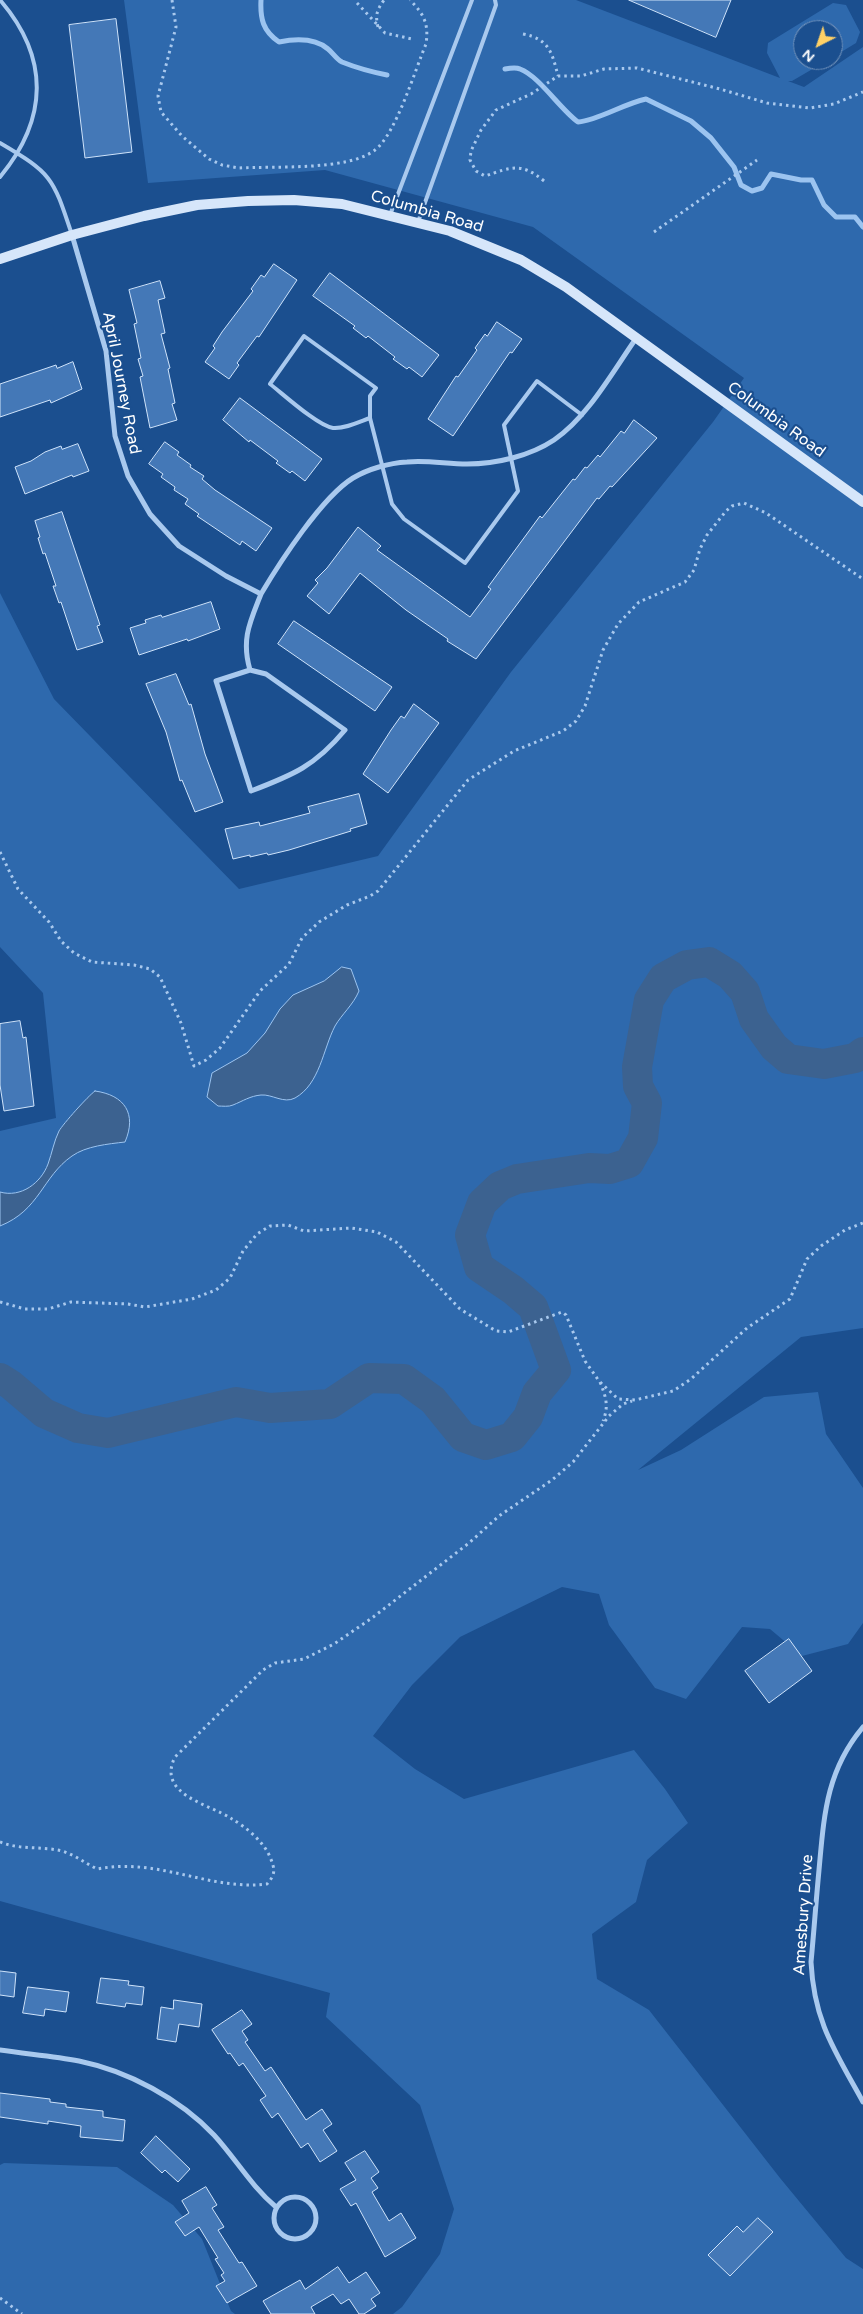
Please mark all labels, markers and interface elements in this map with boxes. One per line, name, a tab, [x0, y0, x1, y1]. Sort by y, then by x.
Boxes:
north arrow	[793, 20, 843, 70]
text: N	[799, 46, 818, 66]
street label: Columbia Road	[368, 187, 486, 237]
street label: April Journey Road	[98, 310, 144, 456]
street label: Columbia Road	[723, 378, 829, 462]
street label: Amesbury Drive	[790, 1854, 818, 1976]

